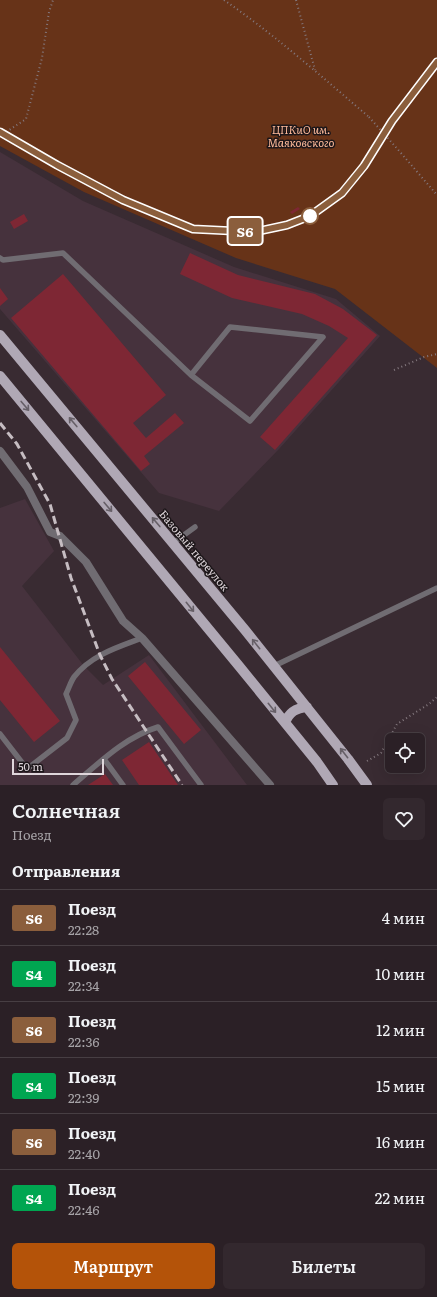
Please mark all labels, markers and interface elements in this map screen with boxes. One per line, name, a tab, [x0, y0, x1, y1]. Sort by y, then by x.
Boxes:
park label: ЦПКиО им. Маяковского	[268, 121, 335, 150]
unlabelled marker	[301, 207, 319, 225]
line badge: S6	[227, 218, 263, 244]
text: S6	[237, 221, 253, 241]
one-way arrow	[20, 401, 29, 412]
one-way arrow	[68, 417, 77, 428]
one-way arrow	[103, 501, 112, 512]
street label: Базовый переулок	[156, 506, 234, 594]
one-way arrow	[151, 517, 160, 528]
one-way arrow	[186, 602, 195, 612]
one-way arrow	[252, 639, 261, 650]
one-way arrow	[268, 702, 277, 713]
map controls	[385, 733, 425, 773]
button: locate	[385, 733, 425, 773]
one-way arrow	[340, 748, 348, 759]
scale bar	[12, 757, 104, 776]
text: 50 m	[18, 758, 43, 774]
text: Солнечная	[12, 796, 120, 824]
button: heart	[383, 798, 425, 840]
text: Поезд	[12, 825, 52, 844]
text: Отправления	[12, 859, 120, 882]
text: Поезд	[68, 897, 116, 920]
text: 4 мин	[382, 906, 425, 929]
text: S6	[26, 908, 42, 928]
text: 22:28	[68, 920, 99, 939]
text: Поезд	[68, 953, 116, 976]
text: 10 мин	[375, 962, 425, 985]
text: S4	[25, 964, 43, 984]
text: 22:34	[68, 976, 100, 995]
text: Поезд	[68, 1009, 116, 1032]
text: 12 мин	[376, 1018, 425, 1041]
text: S6	[26, 1020, 42, 1040]
text: 22:36	[68, 1032, 99, 1051]
text: Поезд	[68, 1065, 116, 1088]
text: 15 мин	[376, 1074, 425, 1097]
text: S4	[25, 1076, 43, 1096]
text: 22:39	[68, 1088, 99, 1107]
text: Поезд	[68, 1121, 116, 1144]
text: 16 мин	[376, 1130, 425, 1153]
text: S6	[26, 1132, 42, 1152]
text: 22:40	[68, 1144, 100, 1163]
text: Поезд	[68, 1177, 116, 1200]
text: 22 мин	[375, 1186, 425, 1209]
text: S4	[25, 1188, 43, 1208]
text: 22:46	[68, 1200, 99, 1219]
button: Маршрут	[12, 1243, 215, 1289]
button: Билеты	[223, 1243, 425, 1289]

